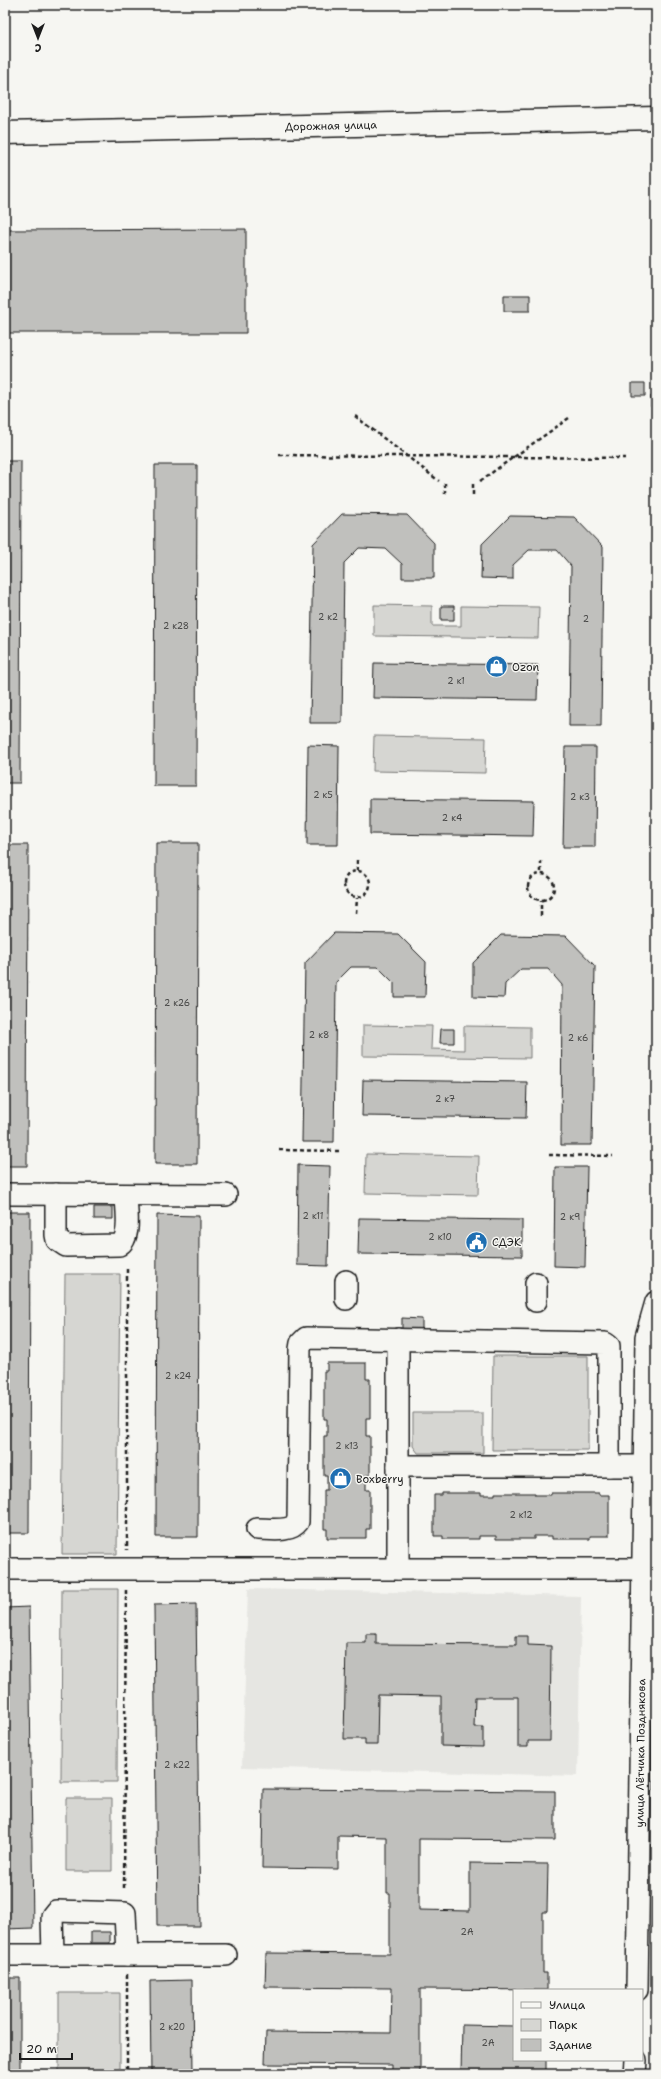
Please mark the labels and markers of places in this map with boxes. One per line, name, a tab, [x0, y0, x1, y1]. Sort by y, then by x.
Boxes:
shop icon: Ozon	[483, 654, 509, 680]
place label: Ozon	[512, 660, 540, 675]
public building icon: СДЭК	[464, 1229, 490, 1255]
place label: СДЭК	[492, 1235, 521, 1250]
shop icon: Boxberry	[327, 1466, 353, 1492]
place label: Boxberry	[356, 1472, 403, 1487]

